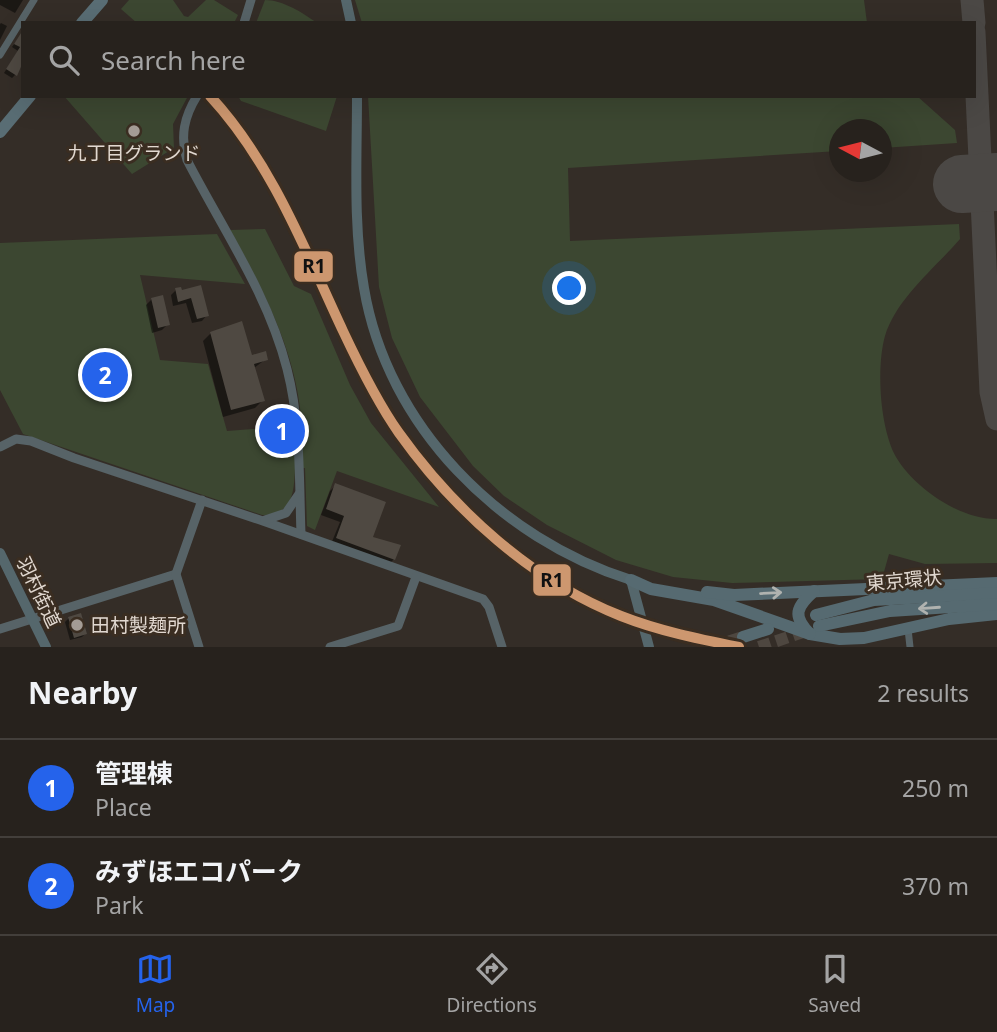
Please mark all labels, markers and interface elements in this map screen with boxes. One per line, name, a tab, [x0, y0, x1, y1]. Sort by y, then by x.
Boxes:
search box	[21, 21, 976, 98]
icon: search	[45, 41, 83, 79]
text: Search here	[101, 42, 246, 78]
north arrow	[829, 119, 892, 182]
marker: 九丁目グランド	[126, 123, 142, 139]
place label: 九丁目グランド	[67, 140, 201, 166]
line badge: R1	[293, 250, 334, 283]
text: R1	[302, 253, 326, 279]
your location	[552, 271, 586, 305]
pin: 2	[82, 349, 128, 401]
pin: 1	[259, 405, 305, 457]
street label: 羽村街道	[11, 552, 67, 632]
line badge: R1	[532, 563, 572, 597]
street label: 東京環状	[865, 564, 943, 596]
text: R1	[540, 567, 564, 593]
one-way arrow	[760, 587, 783, 600]
one-way arrow	[918, 602, 941, 615]
place label: 田村製麺所	[91, 612, 186, 638]
marker: 田村製麺所	[69, 617, 85, 633]
text: Nearby	[28, 672, 137, 713]
text: 2 results	[877, 677, 969, 709]
text: 管理棟	[95, 755, 173, 791]
text: 1	[44, 772, 58, 804]
text: 250 m	[902, 772, 969, 804]
text: Place	[95, 791, 152, 823]
text: みずほエコパーク	[95, 853, 303, 889]
text: 2	[44, 870, 58, 902]
text: 370 m	[902, 870, 969, 902]
text: Park	[95, 889, 144, 921]
tab: Map	[136, 950, 175, 1018]
tab: Directions	[447, 950, 537, 1018]
tab: Saved	[808, 950, 861, 1018]

